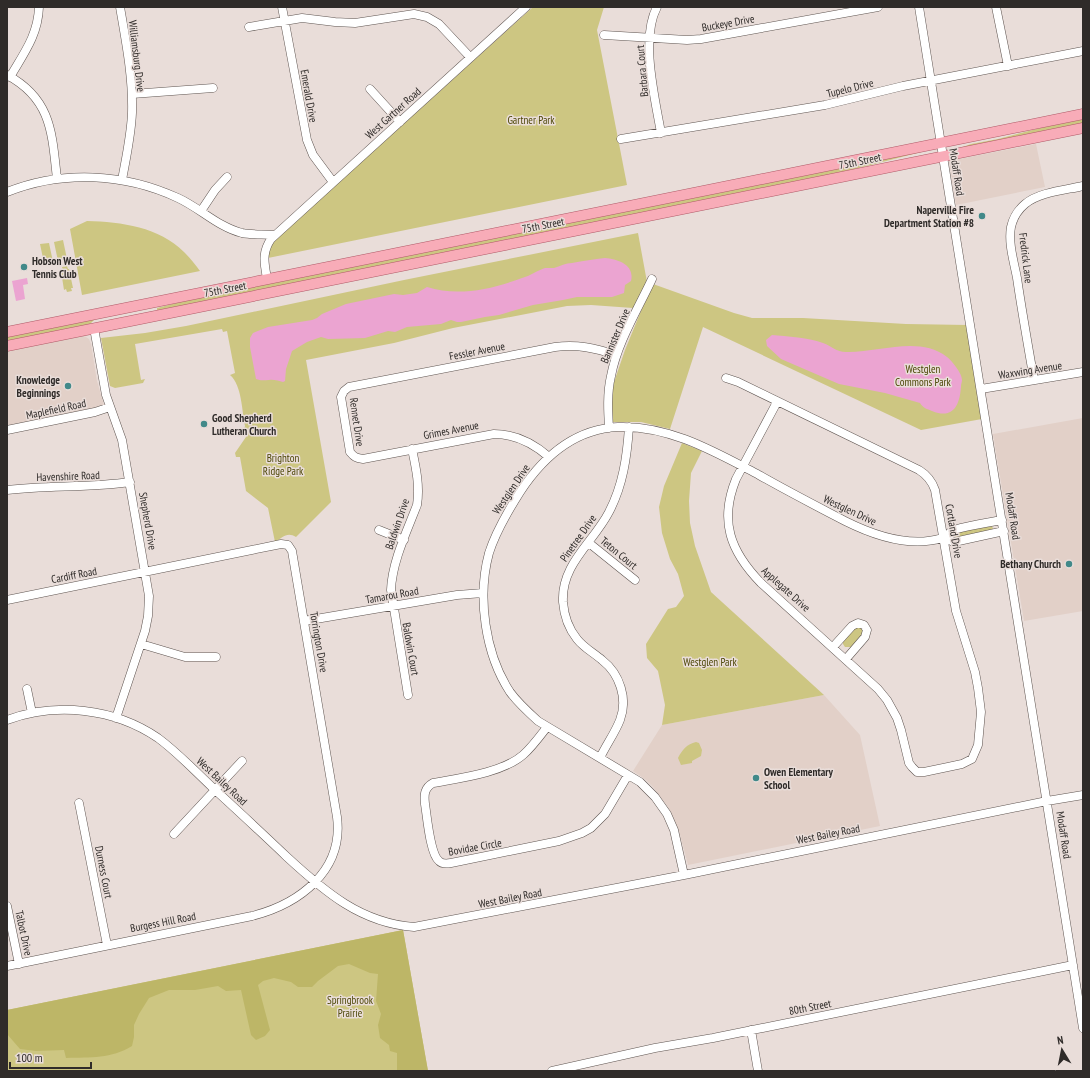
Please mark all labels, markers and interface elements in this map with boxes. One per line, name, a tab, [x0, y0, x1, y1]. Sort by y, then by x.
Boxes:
street label: Buckeye Drive	[700, 11, 756, 35]
street label: Williamsburg Drive	[126, 19, 148, 93]
street label: Barbara Court	[633, 44, 651, 98]
street label: Emerald Drive	[297, 68, 321, 124]
street label: Tupelo Drive	[825, 75, 875, 101]
street label: West Gartner Road	[362, 84, 424, 142]
park label: Gartner Park	[507, 113, 555, 127]
street label: Modaff Road	[946, 147, 968, 197]
street label: 75th Street	[838, 150, 882, 172]
place label: Naperville Fire Department Station #8	[884, 203, 974, 230]
marker: Naperville Fire Department Station #8	[977, 211, 987, 221]
street label: 75th Street	[521, 214, 565, 236]
street label: Fredrick Lane	[1016, 232, 1036, 284]
place label: Hobson West Tennis Club	[32, 254, 83, 281]
marker: Hobson West Tennis Club	[19, 262, 29, 272]
street label: 75th Street	[203, 278, 247, 300]
street label: Bannister Drive	[597, 306, 633, 366]
street label: Fessler Avenue	[448, 339, 507, 363]
street label: Waxwing Avenue	[997, 358, 1063, 382]
park label: Westglen Commons Park	[895, 362, 952, 389]
place label: Knowledge Beginnings	[16, 373, 60, 400]
marker: Knowledge Beginnings	[63, 381, 73, 391]
street label: Maplefield Road	[25, 396, 88, 422]
street label: Rennet Drive	[347, 397, 367, 448]
place label: Good Shepherd Lutheran Church	[212, 411, 276, 438]
street label: Grimes Avenue	[422, 418, 480, 442]
marker: Good Shepherd Lutheran Church	[199, 419, 209, 429]
park label: Brighton Ridge Park	[263, 451, 304, 478]
street label: Westglen Drive	[489, 461, 533, 517]
street label: Havenshire Road	[36, 468, 100, 484]
street label: Shepherd Drive	[136, 491, 160, 551]
street label: Modaff Road	[1002, 491, 1024, 541]
street label: Westglen Drive	[821, 492, 879, 529]
street label: Baldwin Drive	[382, 496, 412, 551]
street label: Cortland Drive	[942, 503, 966, 560]
street label: Pinetree Drive	[557, 511, 600, 564]
street label: Teton Court	[598, 534, 640, 572]
place label: Bethany Church	[1000, 557, 1061, 571]
marker: Bethany Church	[1064, 559, 1074, 569]
street label: Applegate Drive	[759, 563, 814, 615]
street label: Cardiff Road	[50, 564, 98, 586]
street label: Tamarou Road	[364, 583, 420, 607]
street label: Torrington Drive	[307, 611, 331, 674]
street label: Baldwin Court	[399, 621, 423, 677]
park label: Westglen Park	[683, 655, 738, 669]
street label: West Bailey Road	[194, 754, 251, 808]
place label: Owen Elementary School	[764, 765, 833, 792]
marker: Owen Elementary School	[751, 773, 761, 783]
street label: Modaff Road	[1053, 810, 1075, 860]
street label: West Bailey Road	[795, 821, 861, 847]
street label: Bovidae Circle	[447, 835, 503, 859]
street label: Durness Court	[92, 845, 116, 899]
street label: West Bailey Road	[477, 885, 543, 911]
street label: Talbot Drive	[12, 909, 36, 957]
street label: Burgess Hill Road	[129, 909, 197, 935]
park label: Springbrook Prairie	[327, 993, 374, 1020]
street label: 80th Street	[788, 996, 832, 1018]
north arrow	[1042, 1030, 1082, 1070]
text: N	[1056, 1033, 1064, 1048]
scale bar	[10, 1044, 91, 1070]
text: 100 m	[16, 1050, 43, 1065]

